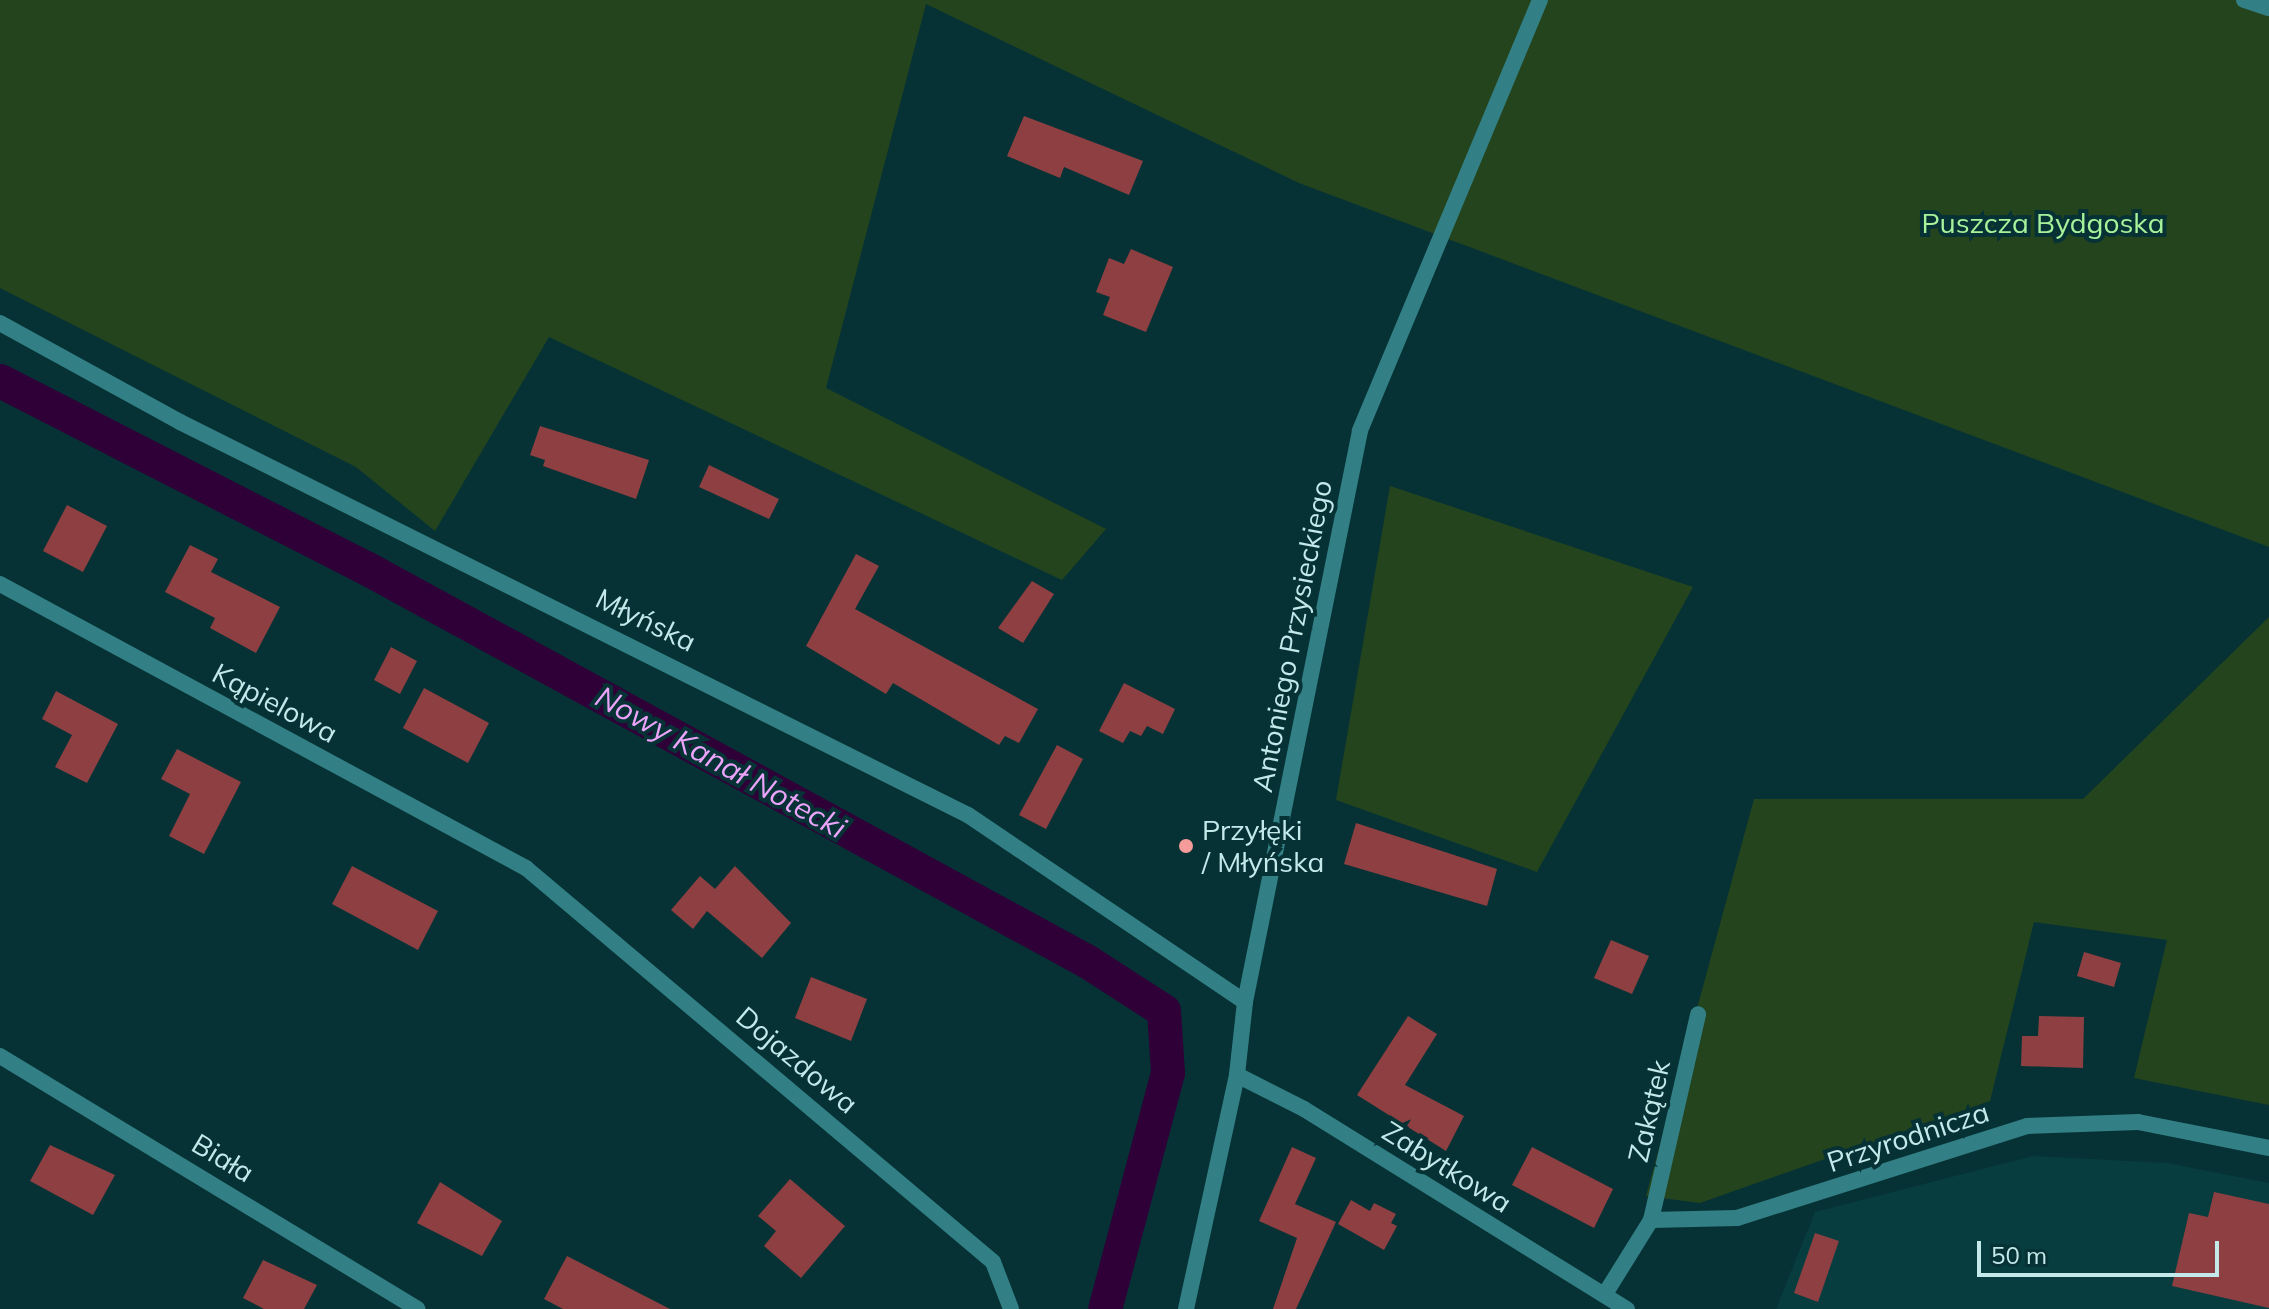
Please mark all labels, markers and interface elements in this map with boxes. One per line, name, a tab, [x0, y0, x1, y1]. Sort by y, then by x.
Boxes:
park label: Puszcza Bydgoska	[1922, 206, 2164, 240]
street label: Antoniego Przysieckiego	[1245, 477, 1339, 795]
street label: Młyńska	[591, 581, 701, 659]
street label: Kąpielowa	[207, 656, 343, 750]
water label: Nowy Kanał Notecki	[590, 678, 852, 846]
place label: Przyłęki / Młyńska	[1202, 813, 1324, 879]
marker: Przyłęki / Młyńska	[1177, 837, 1195, 855]
street label: Dojazdowa	[729, 1000, 865, 1120]
street label: Zakątek	[1621, 1057, 1677, 1165]
street label: Przyrodnicza	[1823, 1095, 1993, 1179]
street label: Zabytkowa	[1376, 1114, 1518, 1220]
street label: Biała	[186, 1127, 260, 1189]
scale bar	[1981, 1225, 2223, 1275]
text: 50 m	[1991, 1240, 2047, 1270]

